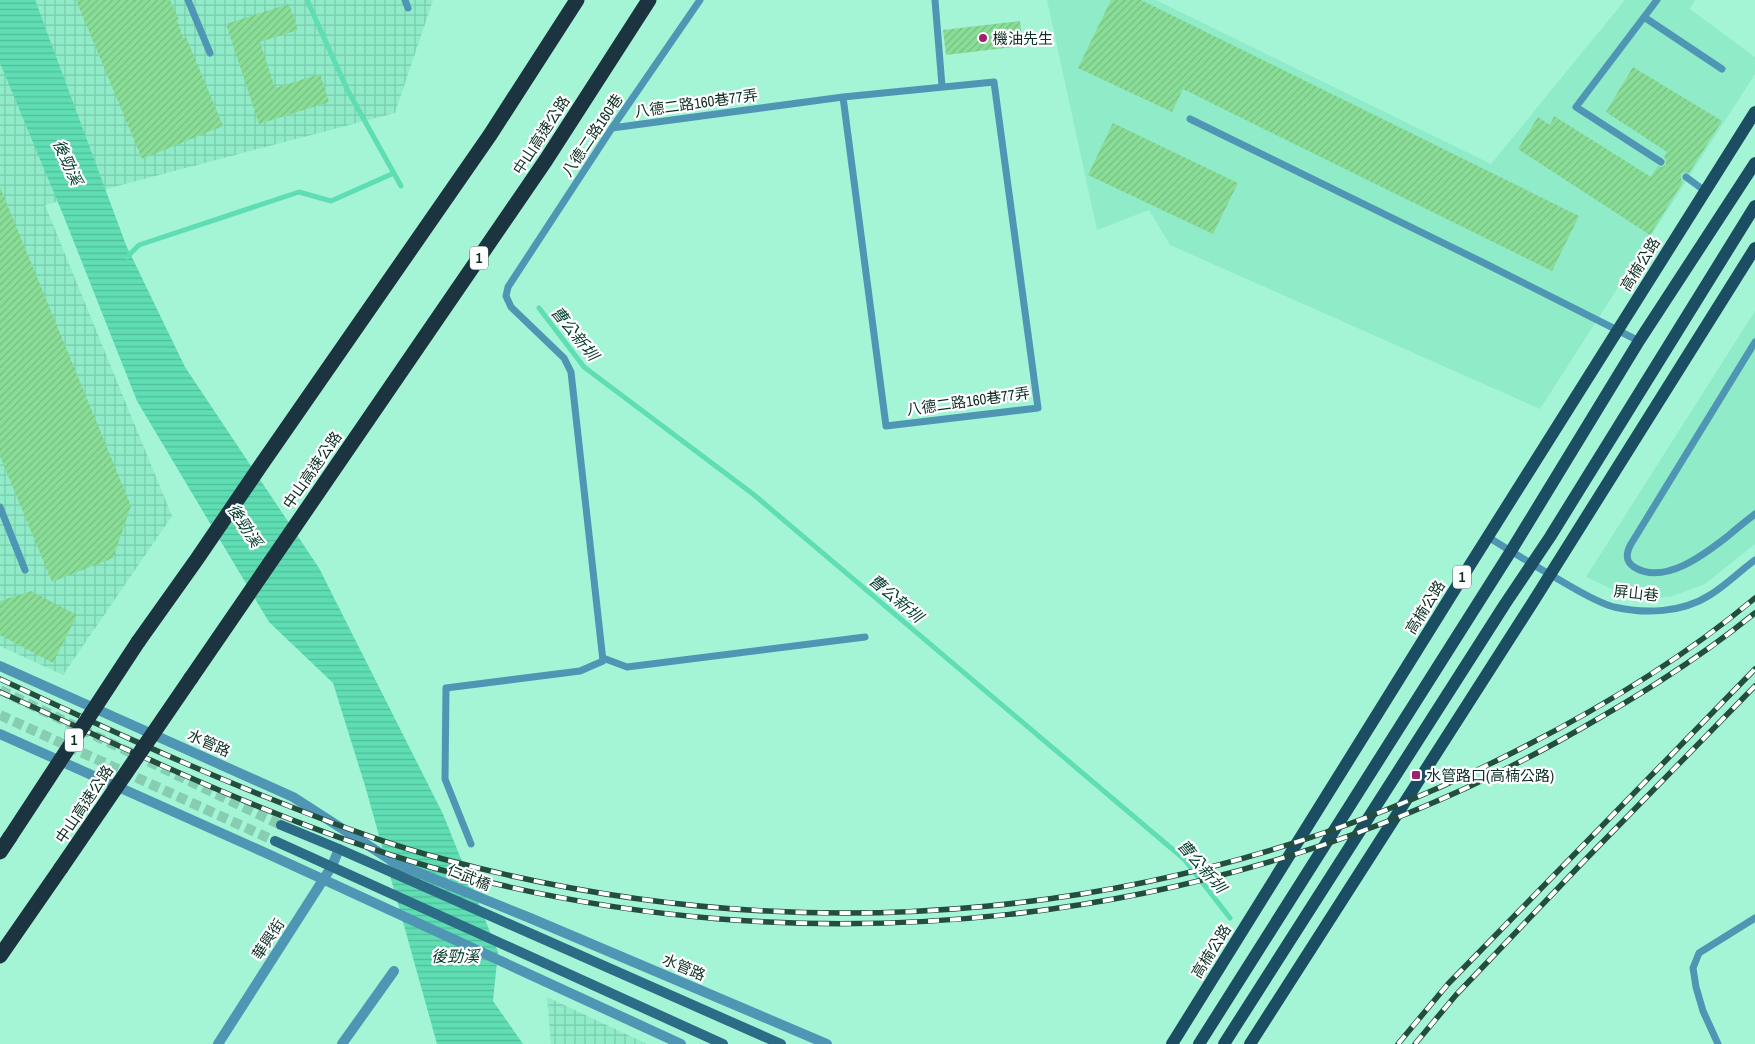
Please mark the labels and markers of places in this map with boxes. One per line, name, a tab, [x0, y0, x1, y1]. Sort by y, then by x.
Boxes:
place label: 機油先生	[993, 28, 1053, 49]
marker: 機油先生	[977, 32, 989, 44]
place label: 水管路口(高楠公路)	[1426, 765, 1554, 786]
marker: 水管路口(高楠公路)	[1410, 769, 1422, 781]

